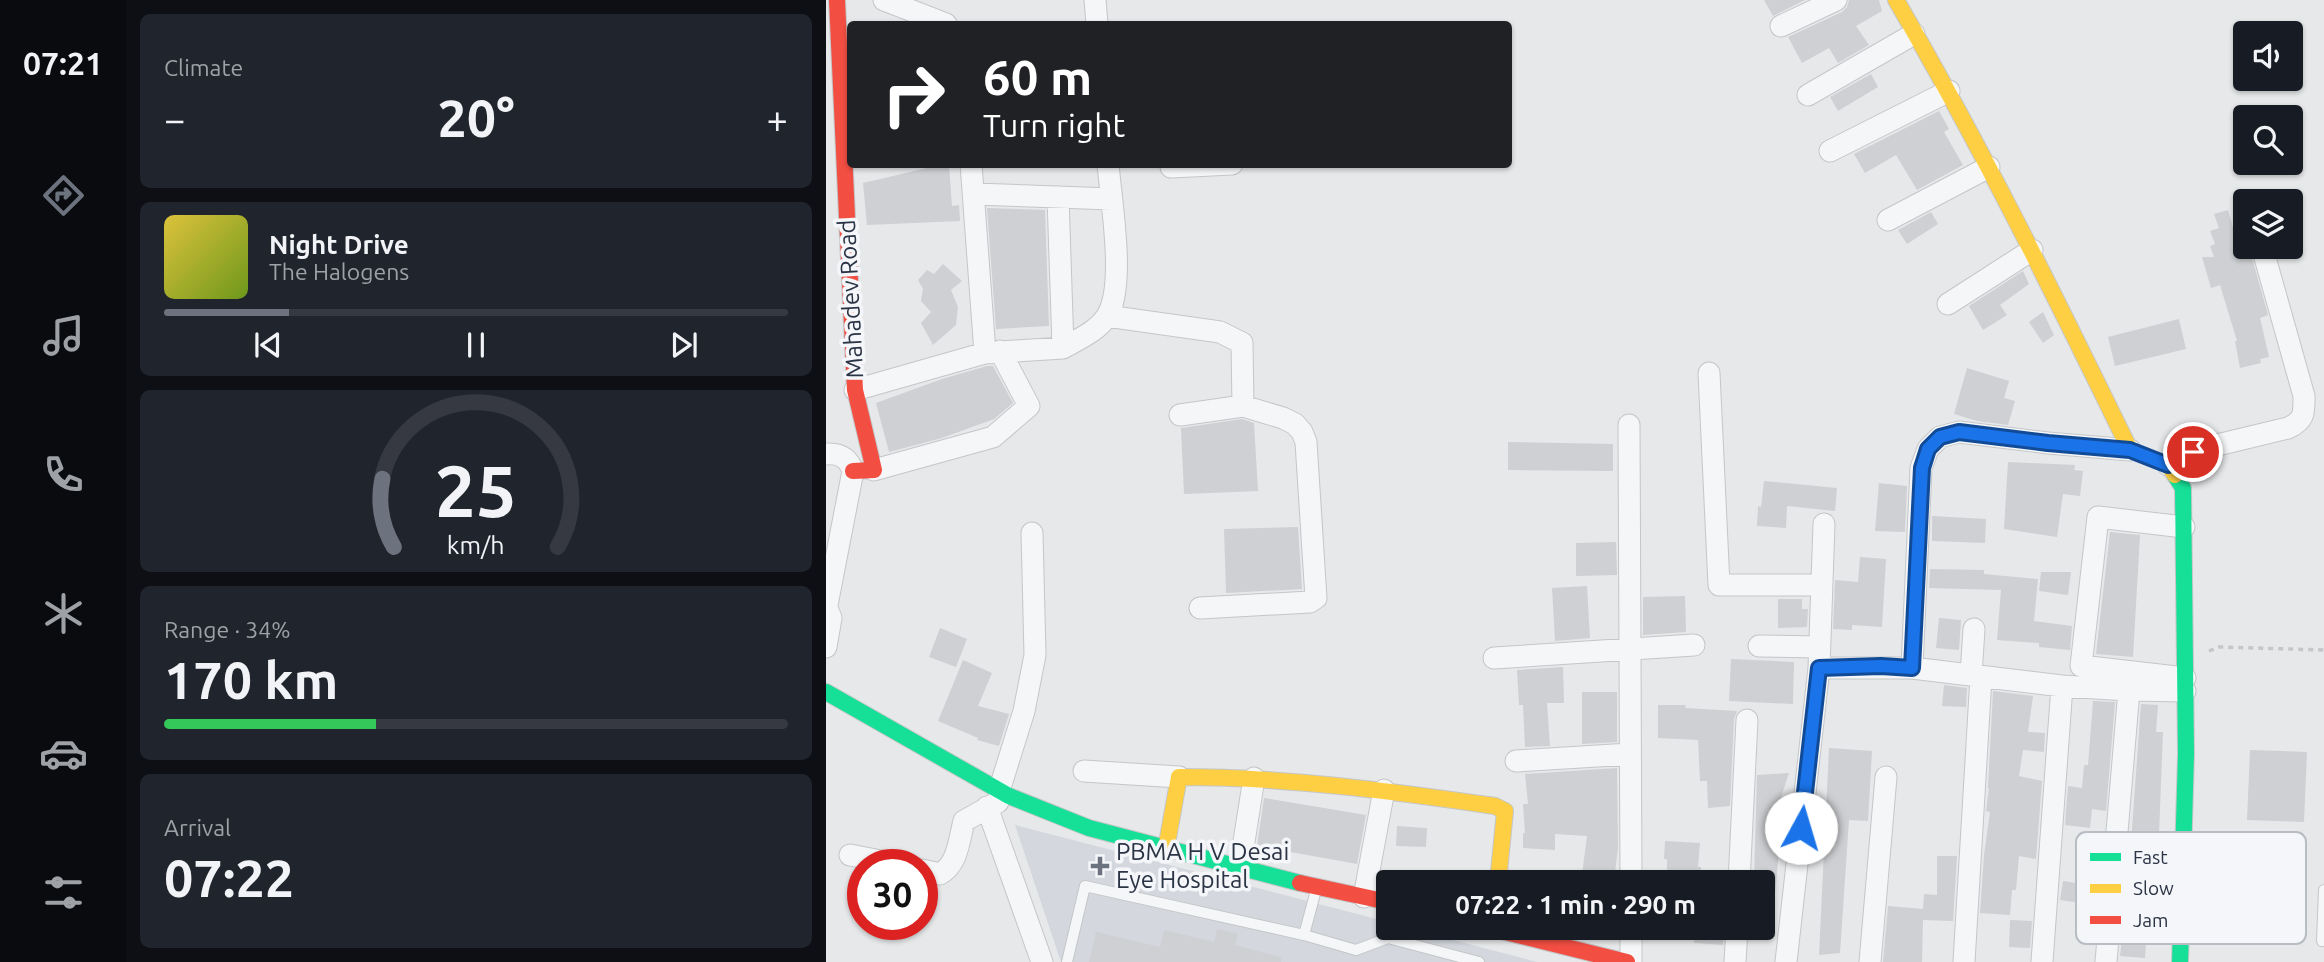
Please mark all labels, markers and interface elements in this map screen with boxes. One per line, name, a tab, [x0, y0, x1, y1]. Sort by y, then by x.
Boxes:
map controls	[2233, 21, 2303, 259]
button: sound	[2233, 21, 2303, 91]
text: 07:21	[23, 45, 103, 81]
icon: right	[868, 49, 959, 140]
text: 60 m	[983, 49, 1092, 104]
text: Climate	[164, 55, 243, 80]
text: 20°	[437, 89, 515, 147]
text: −	[164, 98, 185, 140]
text: +	[767, 98, 788, 140]
button: search	[2233, 105, 2303, 175]
text: Turn right	[983, 107, 1125, 143]
icon: directions	[39, 171, 88, 220]
button: layers	[2233, 189, 2303, 259]
street label: Mahadev Road	[833, 219, 868, 379]
text: Night Drive	[269, 230, 409, 259]
text: The Halogens	[269, 259, 409, 284]
icon: music	[39, 311, 88, 360]
icon: previous	[249, 326, 287, 364]
icon: pause	[457, 326, 495, 364]
icon: next	[665, 326, 703, 364]
pin	[2163, 422, 2223, 482]
icon: arrive	[2174, 433, 2212, 471]
text: 25	[435, 449, 517, 531]
icon: phone	[39, 450, 88, 499]
text: km/h	[447, 531, 505, 559]
icon: climate	[39, 589, 88, 638]
text: Range · 34%	[164, 617, 291, 642]
text: 170 km	[164, 651, 338, 709]
icon: car	[39, 729, 88, 778]
position arrow	[1764, 791, 1838, 865]
text: Arrival	[164, 815, 231, 840]
legend	[2076, 832, 2306, 944]
place label: PBMA H V Desai Eye Hospital	[1116, 838, 1289, 893]
text: Fast	[2133, 846, 2168, 868]
text: 07:22	[164, 849, 294, 907]
speed limit sign: 30	[847, 849, 938, 940]
marker: PBMA H V Desai Eye Hospital	[1090, 856, 1110, 876]
icon: filters	[39, 868, 88, 917]
text: Slow	[2133, 877, 2174, 899]
text: 07:22 · 1 min · 290 m	[1455, 890, 1696, 919]
text: Jam	[2133, 909, 2169, 931]

